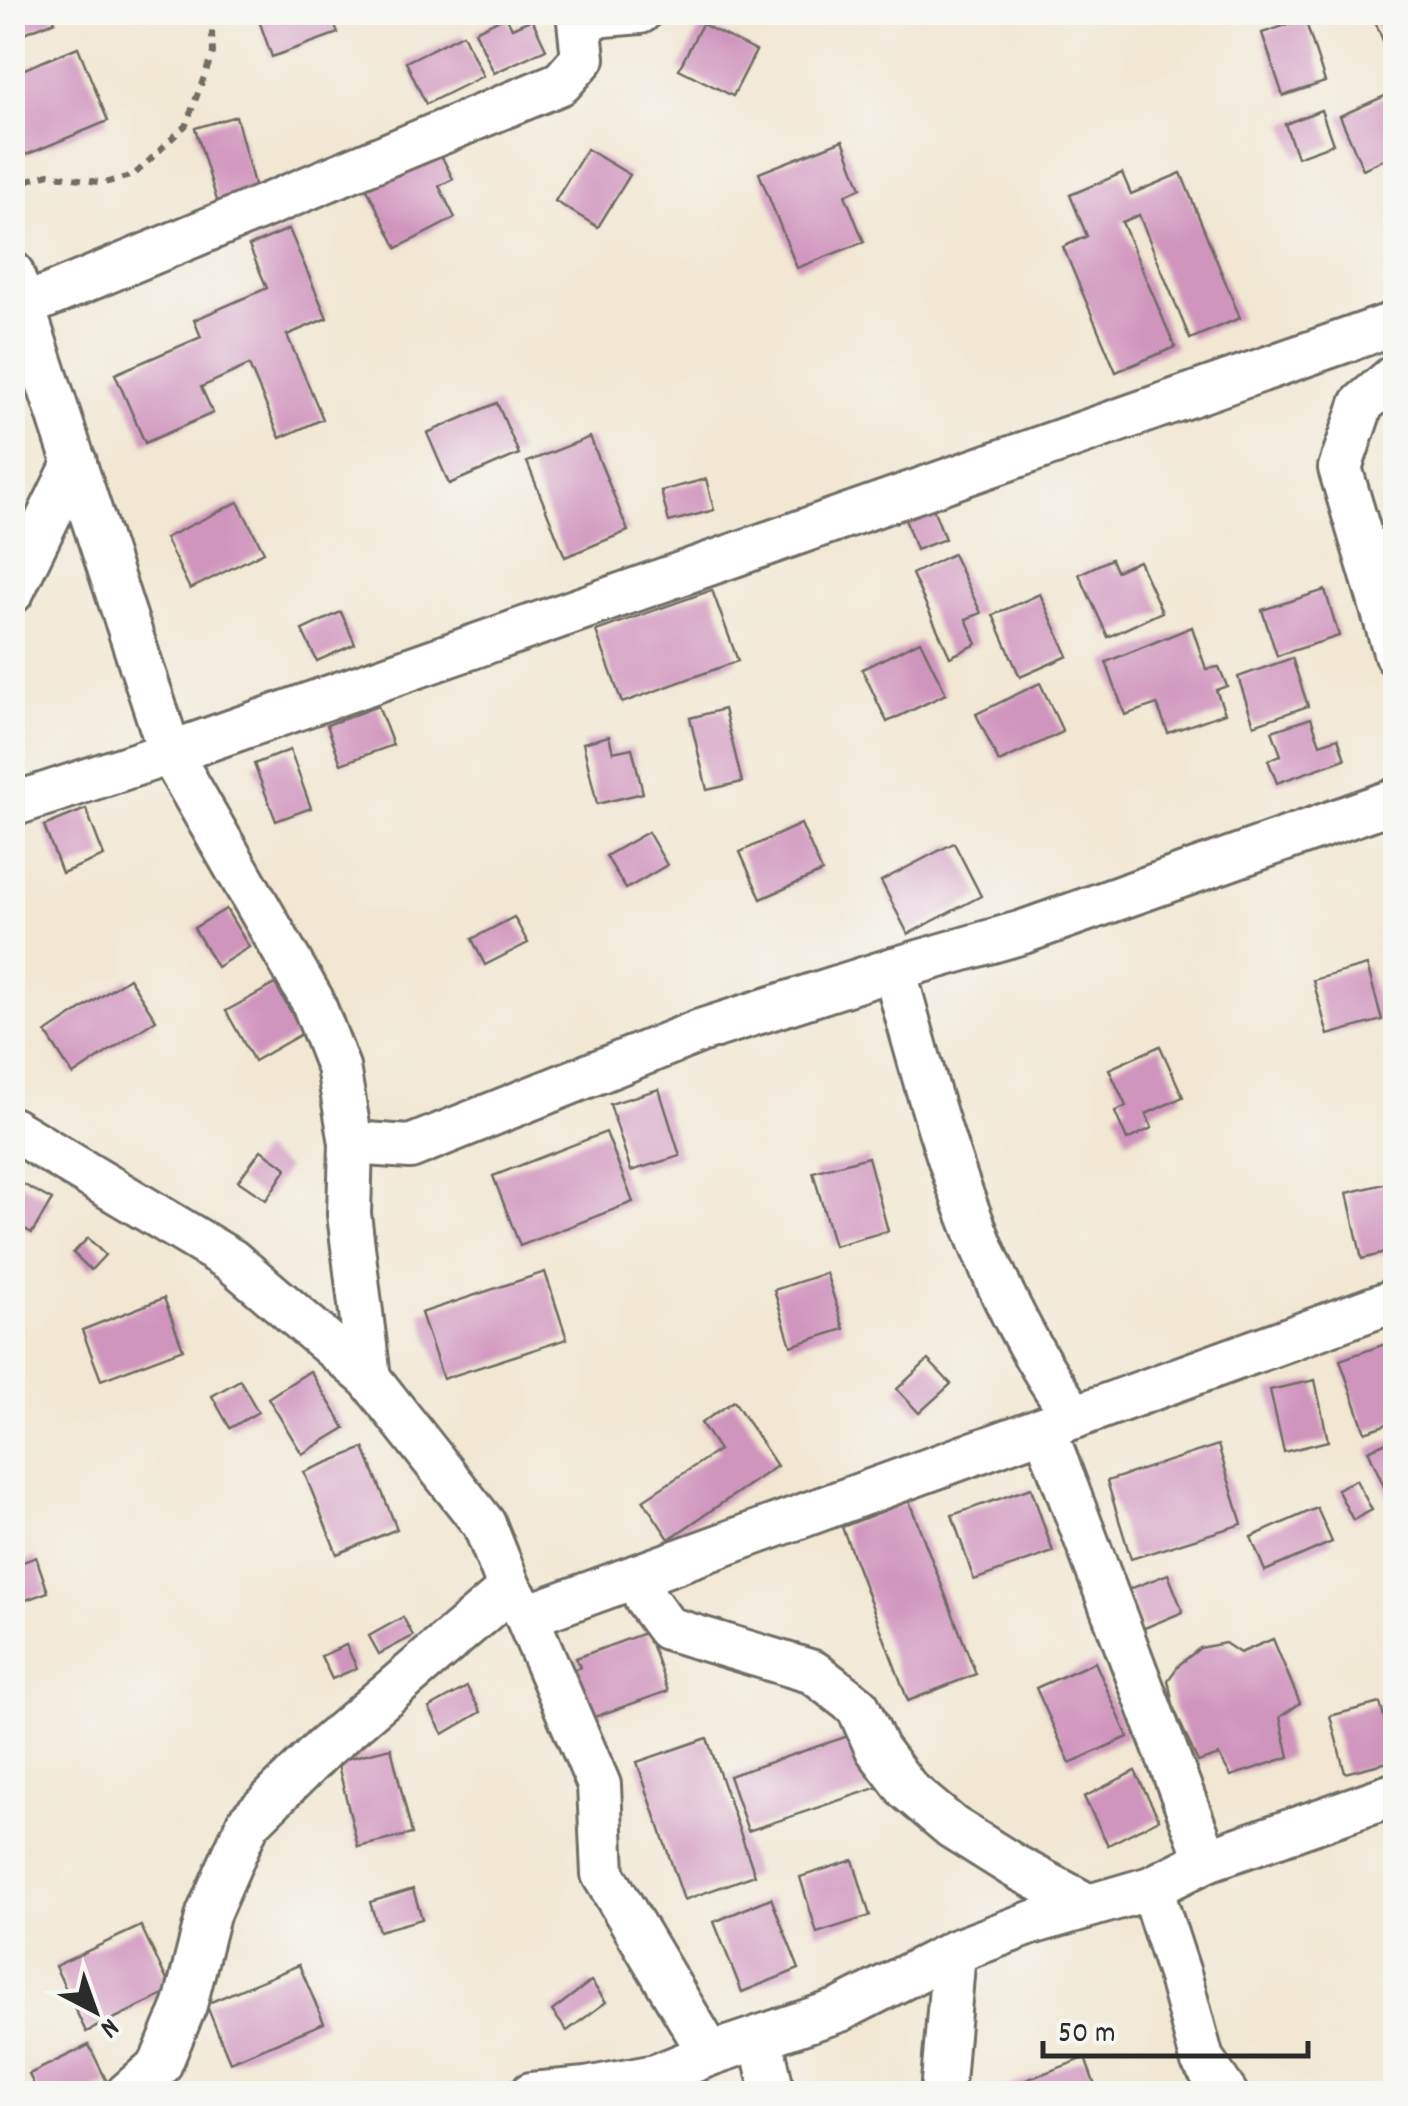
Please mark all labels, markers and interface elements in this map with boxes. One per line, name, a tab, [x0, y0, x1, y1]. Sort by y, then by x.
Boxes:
north arrow	[45, 1961, 145, 2061]
scale bar	[1043, 1996, 1308, 2058]
text: N	[90, 2006, 126, 2046]
text: 50 m	[1058, 2014, 1116, 2057]

